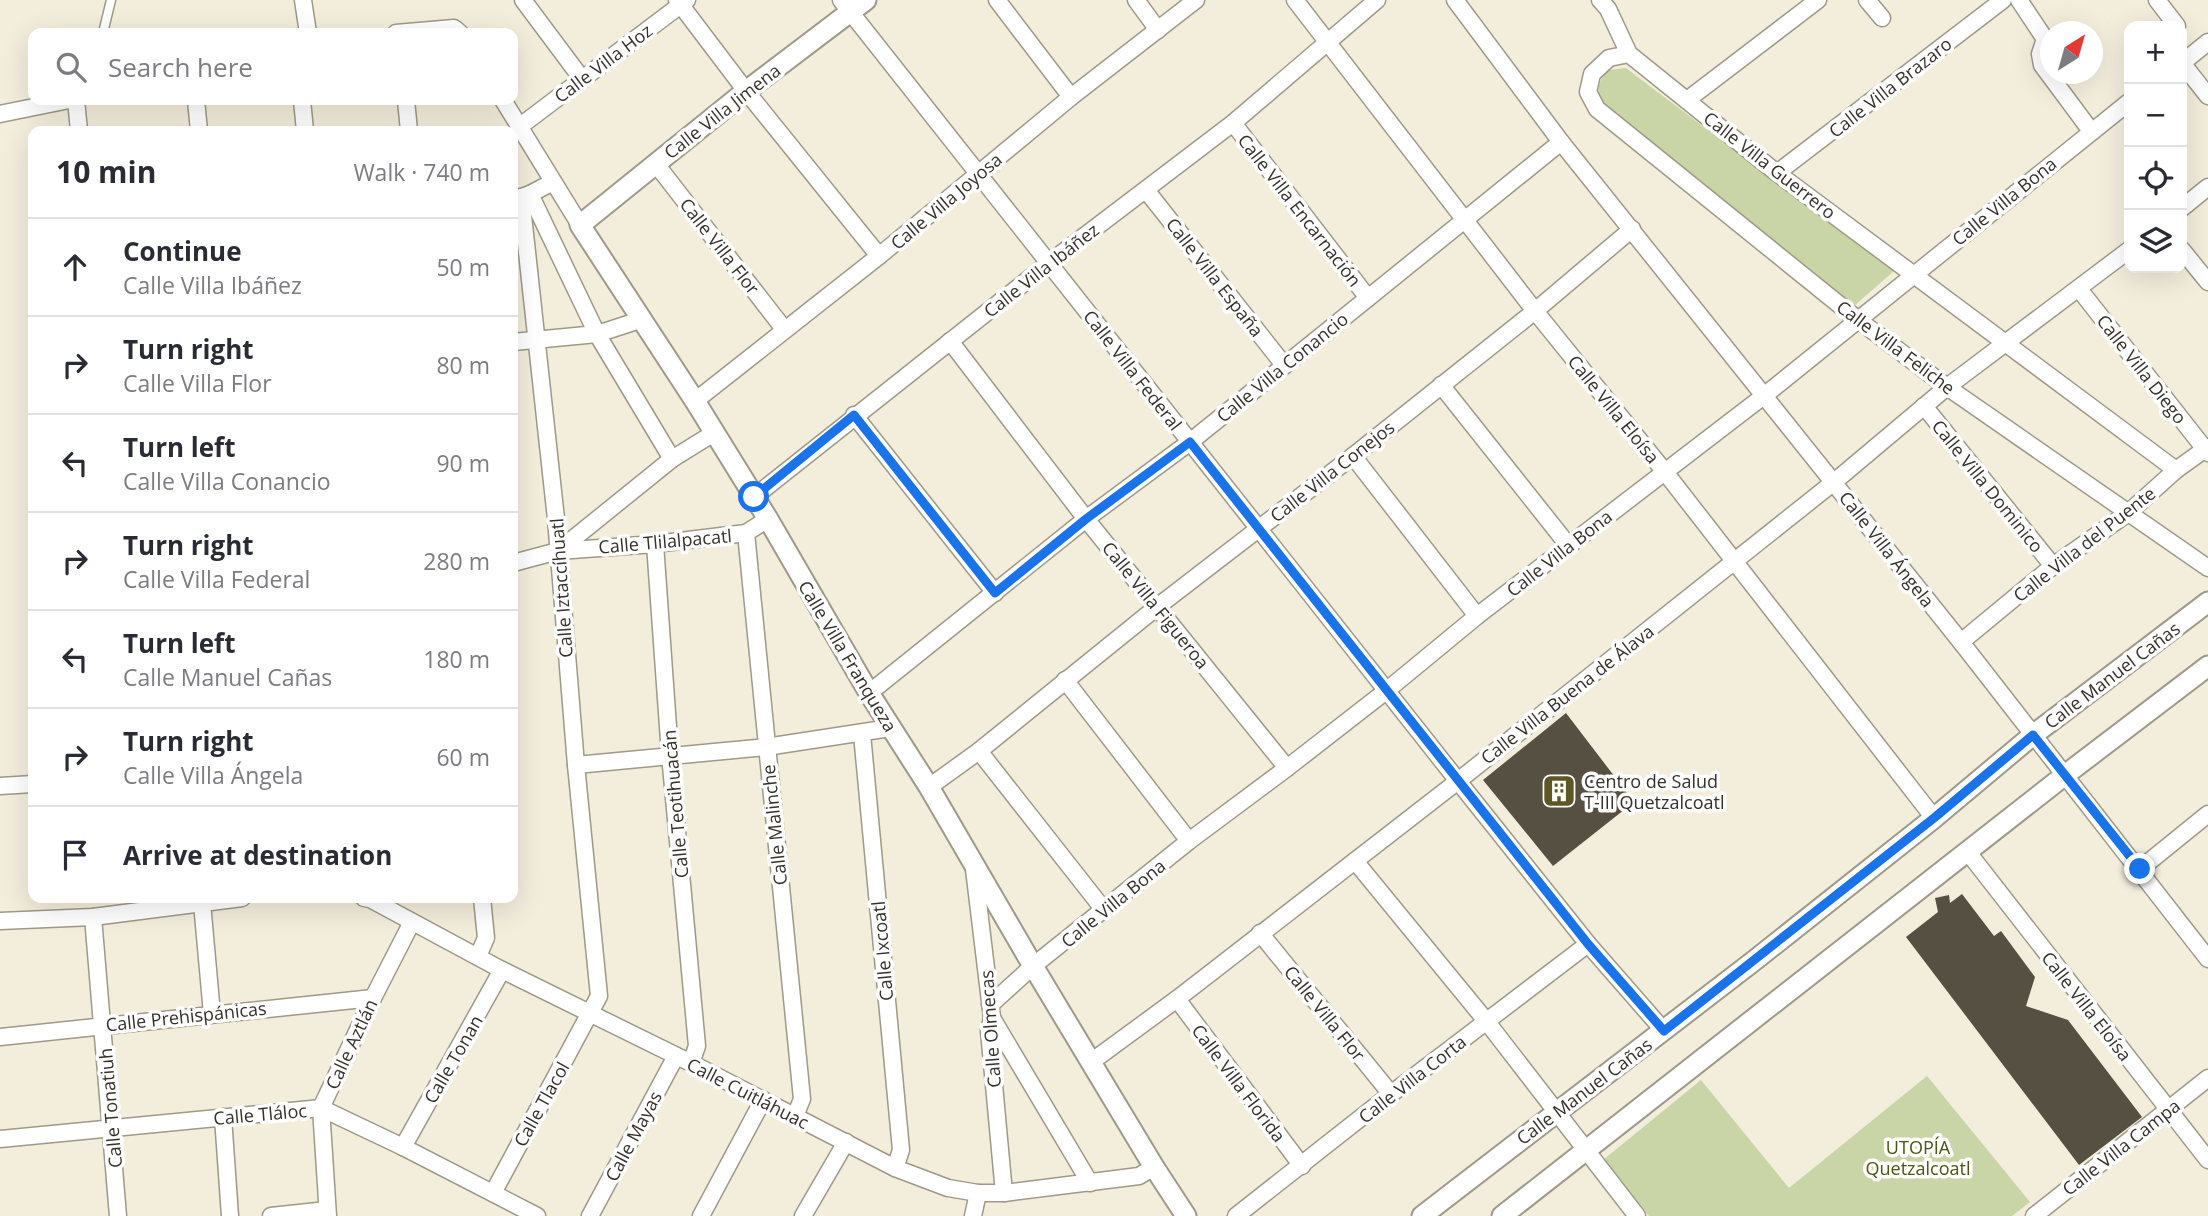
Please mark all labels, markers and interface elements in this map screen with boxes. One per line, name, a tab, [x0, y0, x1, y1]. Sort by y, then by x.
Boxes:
street label: Calle Villa Hoz	[549, 18, 657, 108]
north arrow	[2040, 21, 2103, 84]
map controls	[2124, 21, 2187, 273]
button: +	[2124, 21, 2187, 84]
search box	[28, 28, 518, 105]
street label: Calle Villa Brazaro	[1824, 31, 1956, 143]
icon: search	[52, 48, 90, 86]
text: Search here	[108, 49, 253, 85]
street label: Calle Villa Jimena	[659, 58, 785, 164]
button: −	[2124, 84, 2187, 147]
street label: Calle Villa Guerrero	[1699, 106, 1841, 224]
street label: Calle Villa Encarnación	[1233, 129, 1367, 291]
street label: Calle Villa Joyosa	[885, 147, 1007, 255]
button: locate	[2124, 147, 2187, 210]
text: 10 min	[56, 151, 156, 192]
street label: Calle Villa Bona	[1947, 151, 2061, 251]
text: Walk · 740 m	[353, 156, 490, 188]
street label: Calle Villa Flor	[675, 193, 766, 300]
button: layers	[2124, 210, 2187, 273]
street label: Calle Villa España	[1161, 213, 1269, 341]
street label: Calle Villa Ibáñez	[978, 217, 1104, 323]
text: Continue	[123, 233, 242, 269]
icon: ahead	[56, 248, 94, 286]
text: 50 m	[436, 251, 490, 283]
text: Calle Villa Ibáñez	[123, 269, 302, 301]
street label: Calle Villa Feliche	[1832, 295, 1960, 399]
street label: Calle Villa Federal	[1078, 305, 1188, 435]
street label: Calle Villa Conancio	[1211, 307, 1353, 427]
street label: Calle Villa Diego	[2092, 309, 2192, 429]
text: Turn right	[123, 331, 254, 367]
icon: right	[56, 346, 94, 384]
text: 80 m	[436, 349, 490, 381]
street label: Calle Villa Eloísa	[1563, 350, 1665, 468]
text: Calle Villa Flor	[123, 367, 272, 399]
street label: Calle Villa Conejos	[1265, 415, 1399, 527]
street label: Calle Villa Dominico	[1927, 415, 2049, 557]
text: Turn left	[123, 429, 235, 465]
icon: left	[56, 444, 94, 482]
text: 90 m	[436, 447, 490, 479]
text: Calle Villa Conancio	[123, 465, 331, 497]
route start	[738, 481, 769, 512]
street label: Calle Villa del Puente	[2008, 481, 2160, 607]
street label: Calle Villa Ángela	[1834, 486, 1940, 612]
street label: Calle Villa Bona	[1501, 504, 1617, 602]
street label: Calle Iztaccíhuatl	[544, 517, 578, 659]
street label: Calle Tlilalpacatl	[597, 523, 733, 559]
text: Turn right	[123, 527, 254, 563]
street label: Calle Villa Figueroa	[1097, 536, 1215, 674]
icon: right	[56, 542, 94, 580]
text: 280 m	[423, 545, 490, 577]
text: Calle Villa Federal	[123, 563, 310, 595]
street label: Calle Villa Franqueza	[793, 576, 903, 736]
street label: Calle Manuel Cañas	[2039, 616, 2185, 734]
street label: Calle Villa Buena de Álava	[1476, 619, 1658, 769]
text: Turn left	[123, 625, 235, 661]
icon: left	[56, 640, 94, 678]
text: 180 m	[423, 643, 490, 675]
text: Calle Manuel Cañas	[123, 661, 332, 693]
text: Turn right	[123, 723, 254, 759]
street label: Calle Teotihuacán	[657, 729, 693, 879]
icon: right	[56, 738, 94, 776]
text: 60 m	[436, 741, 490, 773]
text: Calle Villa Ángela	[123, 759, 303, 791]
street label: Calle Malinche	[756, 763, 792, 887]
place label: Centro de Salud T-III Quetzalcoatl	[1584, 769, 1724, 814]
building icon: Centro de Salud T-III Quetzalcoatl	[1540, 772, 1578, 810]
icon: arrive	[56, 836, 94, 874]
text: Arrive at destination	[123, 837, 392, 873]
street label: Calle Villa Bona	[1056, 853, 1170, 953]
route end	[2124, 853, 2155, 884]
street label: Calle Ixcoatl	[866, 900, 898, 1002]
street label: Calle Villa Eloísa	[2037, 946, 2137, 1066]
street label: Calle Villa Flor	[1279, 960, 1371, 1066]
street label: Calle Olmecas	[974, 969, 1006, 1089]
street label: Calle Aztlán	[320, 995, 382, 1093]
street label: Calle Prehispánicas	[104, 996, 268, 1036]
street label: Calle Tonan	[418, 1011, 488, 1107]
street label: Calle Villa Florida	[1187, 1019, 1291, 1147]
street label: Calle Villa Corta	[1353, 1029, 1471, 1129]
street label: Calle Manuel Cañas	[1511, 1032, 1657, 1150]
street label: Calle Tonatiuh	[93, 1047, 127, 1169]
street label: Calle Cuitláhuac	[683, 1052, 813, 1134]
street label: Calle Tlacol	[508, 1057, 574, 1151]
street label: Calle Mayas	[599, 1087, 667, 1185]
street label: Calle Villa Campa	[2057, 1093, 2185, 1201]
street label: Calle Tláloc	[212, 1098, 308, 1130]
park label: UTOPÍA Quetzalcoatl	[1866, 1135, 1970, 1180]

